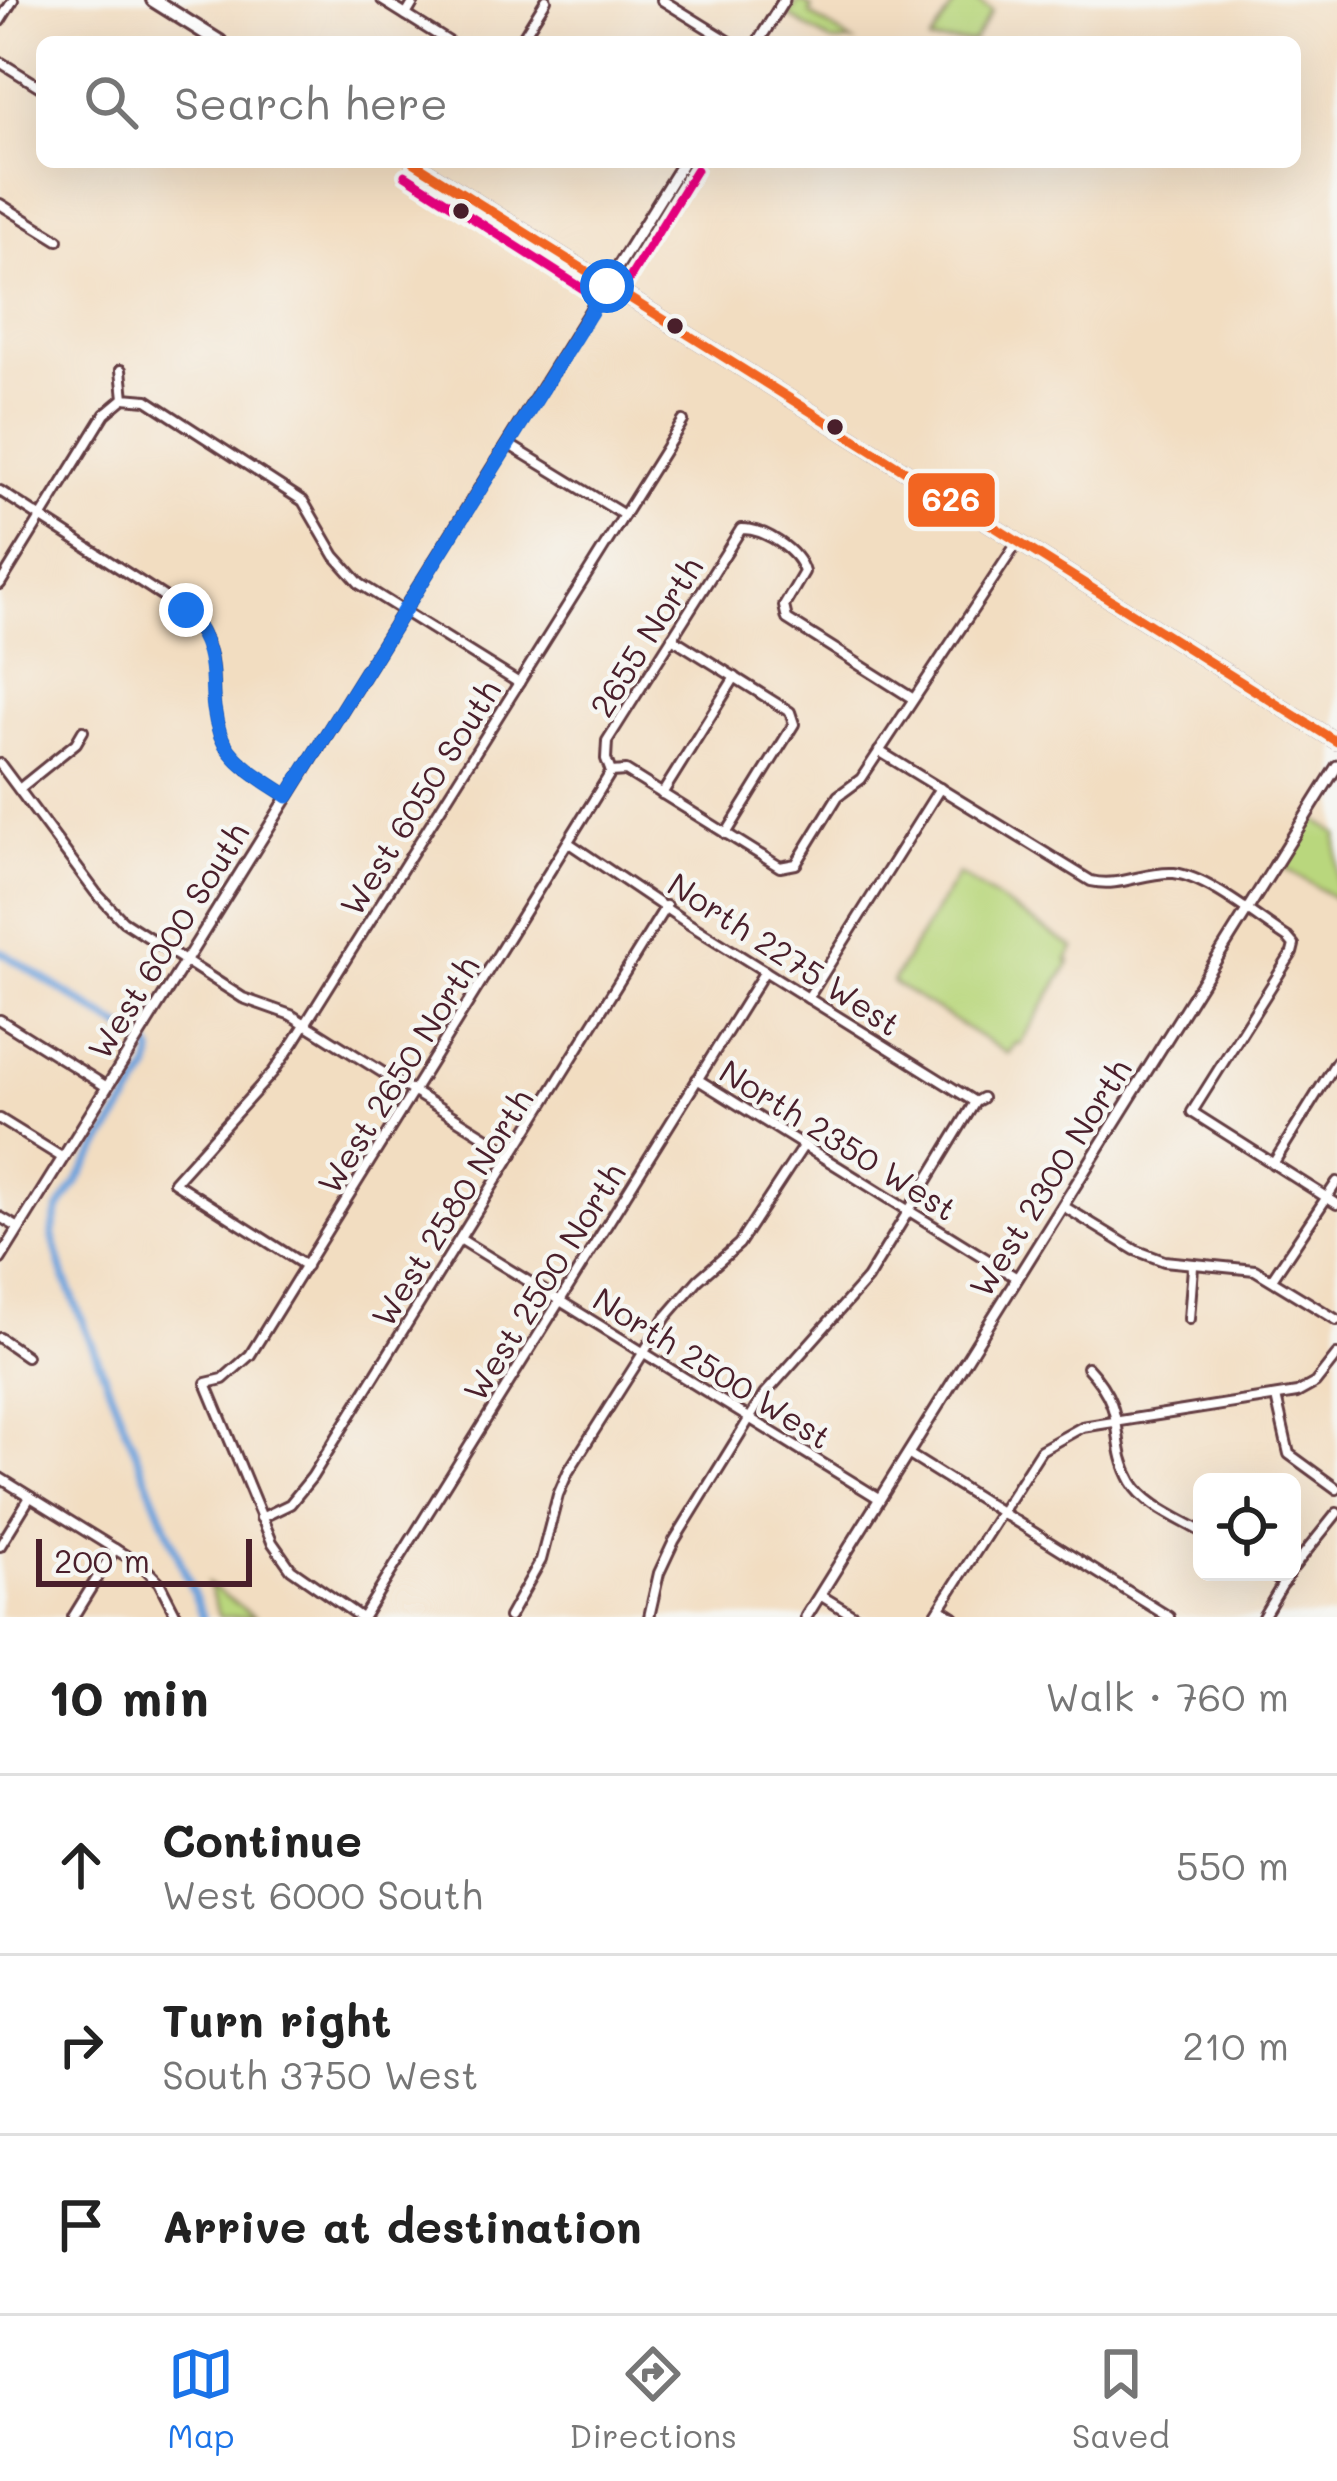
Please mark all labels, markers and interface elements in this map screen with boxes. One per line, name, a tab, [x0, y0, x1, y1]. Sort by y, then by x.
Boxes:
search box	[36, 36, 1301, 168]
icon: search	[78, 69, 144, 135]
text: Search here	[174, 73, 448, 131]
unlabelled marker	[450, 200, 472, 222]
route start	[580, 259, 634, 313]
unlabelled marker	[664, 315, 686, 337]
unlabelled marker	[824, 416, 846, 438]
line badge: 626	[906, 471, 997, 529]
text: 626	[922, 476, 980, 519]
street label: 2655 North	[579, 548, 711, 724]
route end	[159, 583, 213, 637]
street label: West 6050 South	[329, 671, 509, 923]
street label: West 6000 South	[77, 814, 257, 1066]
street label: North 2275 West	[660, 862, 910, 1044]
street label: West 2650 North	[307, 947, 487, 1201]
street label: North 2350 West	[712, 1049, 966, 1229]
street label: West 2300 North	[958, 1050, 1140, 1304]
street label: West 2580 North	[361, 1080, 541, 1334]
street label: West 2500 North	[452, 1154, 634, 1408]
street label: North 2500 West	[586, 1276, 840, 1458]
map controls	[1193, 1473, 1301, 1581]
button: locate	[1193, 1473, 1301, 1581]
scale bar	[36, 1533, 252, 1586]
text: 200 m	[54, 1538, 150, 1581]
text: 10 min	[48, 1662, 209, 1729]
text: Walk · 760 m	[1045, 1670, 1289, 1721]
text: Continue	[162, 1810, 362, 1868]
icon: ahead	[48, 1832, 114, 1898]
text: 550 m	[1176, 1839, 1289, 1890]
text: West 6000 South	[162, 1868, 483, 1919]
text: Turn right	[162, 1990, 391, 2048]
icon: right	[48, 2012, 114, 2078]
text: 210 m	[1182, 2019, 1289, 2070]
text: South 3750 West	[162, 2048, 478, 2099]
icon: arrive	[48, 2192, 114, 2258]
text: Arrive at destination	[162, 2196, 642, 2254]
tab: Map	[167, 2341, 235, 2456]
tab: Directions	[569, 2341, 737, 2456]
tab: Saved	[1072, 2341, 1170, 2456]

